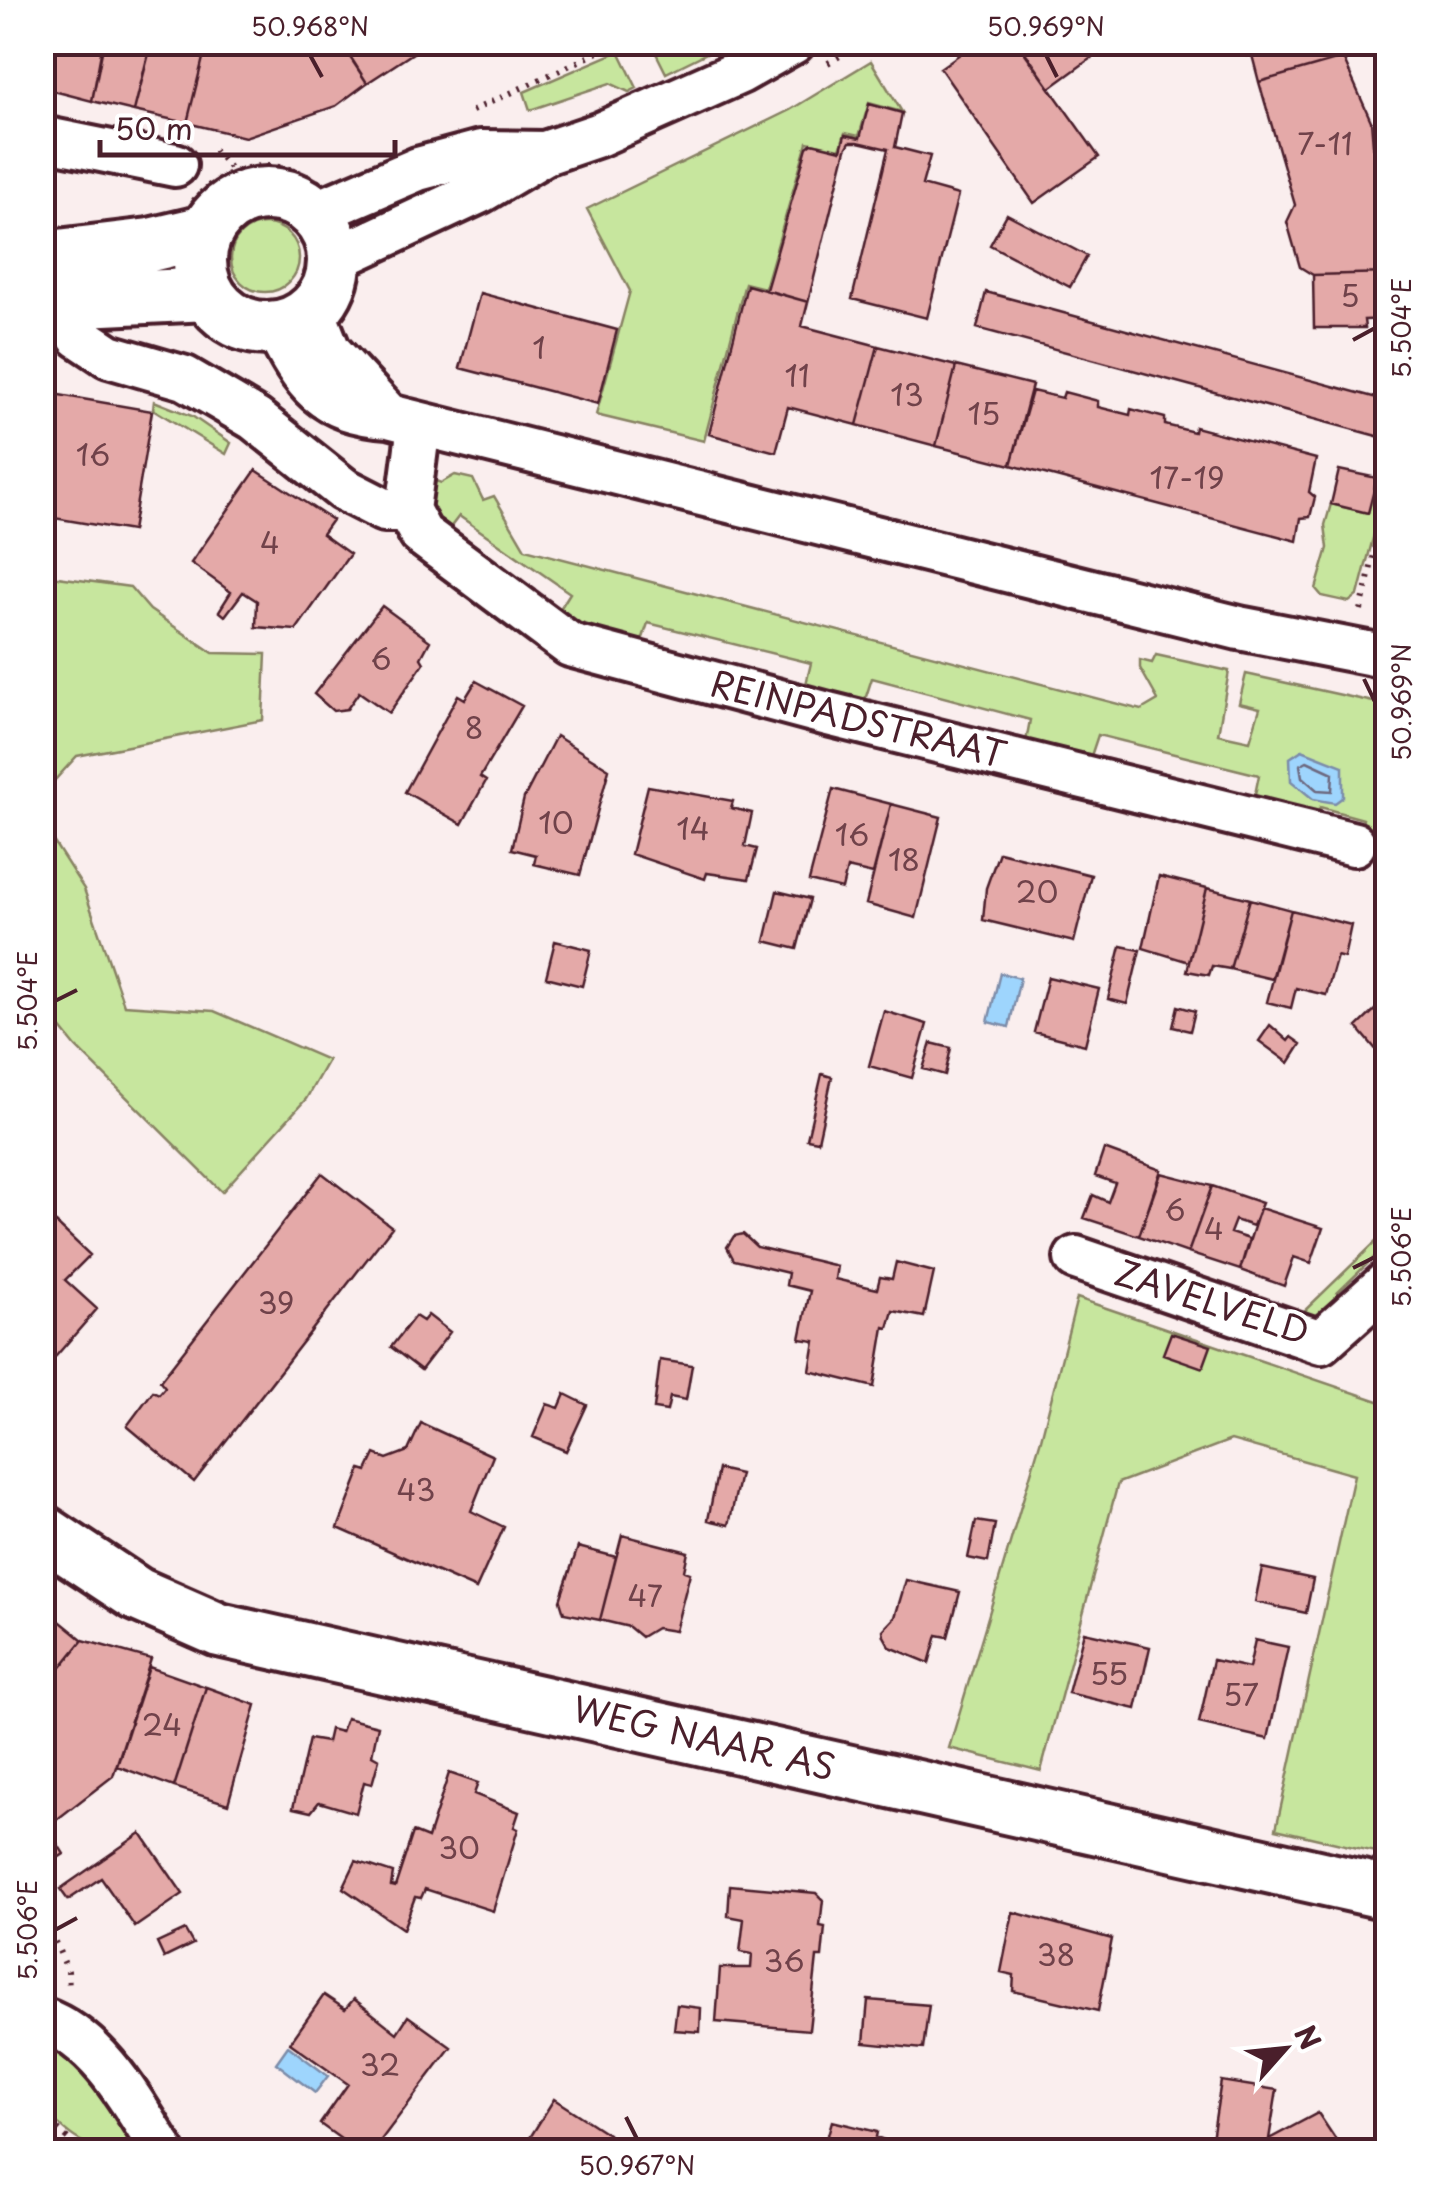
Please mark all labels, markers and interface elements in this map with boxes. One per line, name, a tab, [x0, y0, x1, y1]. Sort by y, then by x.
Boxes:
text: 50.968°N	[251, 7, 369, 45]
text: 50.969°N	[987, 7, 1105, 45]
scale bar	[100, 95, 395, 157]
text: 50 m	[115, 105, 193, 150]
house number: 7-11	[1297, 120, 1353, 165]
house number: 5	[1340, 272, 1360, 317]
text: 5.504°E	[1382, 278, 1420, 378]
house number: 1	[532, 324, 546, 369]
house number: 11	[784, 352, 810, 397]
house number: 13	[890, 371, 924, 416]
house number: 15	[968, 390, 1000, 435]
house number: 16	[76, 431, 110, 476]
house number: 17-19	[1150, 454, 1224, 499]
house number: 4	[260, 519, 280, 564]
house number: 6	[370, 635, 392, 680]
text: 50.969°N	[1382, 643, 1420, 761]
street label: REINPADSTRAAT	[705, 655, 1012, 780]
house number: 8	[465, 704, 483, 749]
house number: 10	[538, 799, 574, 844]
house number: 14	[676, 805, 710, 850]
house number: 16	[835, 811, 869, 856]
house number: 18	[888, 836, 920, 881]
house number: 20	[1016, 868, 1058, 913]
text: 5.504°E	[8, 951, 46, 1051]
house number: 6	[1164, 1186, 1186, 1231]
house number: 4	[1204, 1205, 1224, 1250]
text: 5.506°E	[1382, 1207, 1420, 1307]
street label: ZAVELVELD	[1109, 1244, 1317, 1357]
house number: 39	[258, 1279, 294, 1324]
house number: 43	[397, 1466, 435, 1511]
house number: 47	[627, 1572, 663, 1617]
house number: 55	[1090, 1650, 1128, 1695]
house number: 57	[1223, 1671, 1259, 1716]
street label: WEG NAAR AS	[568, 1681, 841, 1793]
house number: 24	[142, 1701, 182, 1746]
house number: 30	[438, 1824, 480, 1869]
text: 5.506°E	[8, 1880, 46, 1980]
house number: 38	[1037, 1931, 1075, 1976]
house number: 36	[764, 1937, 804, 1982]
north arrow	[1235, 1999, 1335, 2099]
text: N	[1284, 2017, 1333, 2057]
house number: 32	[360, 2041, 400, 2086]
text: 50.967°N	[579, 2146, 695, 2184]

